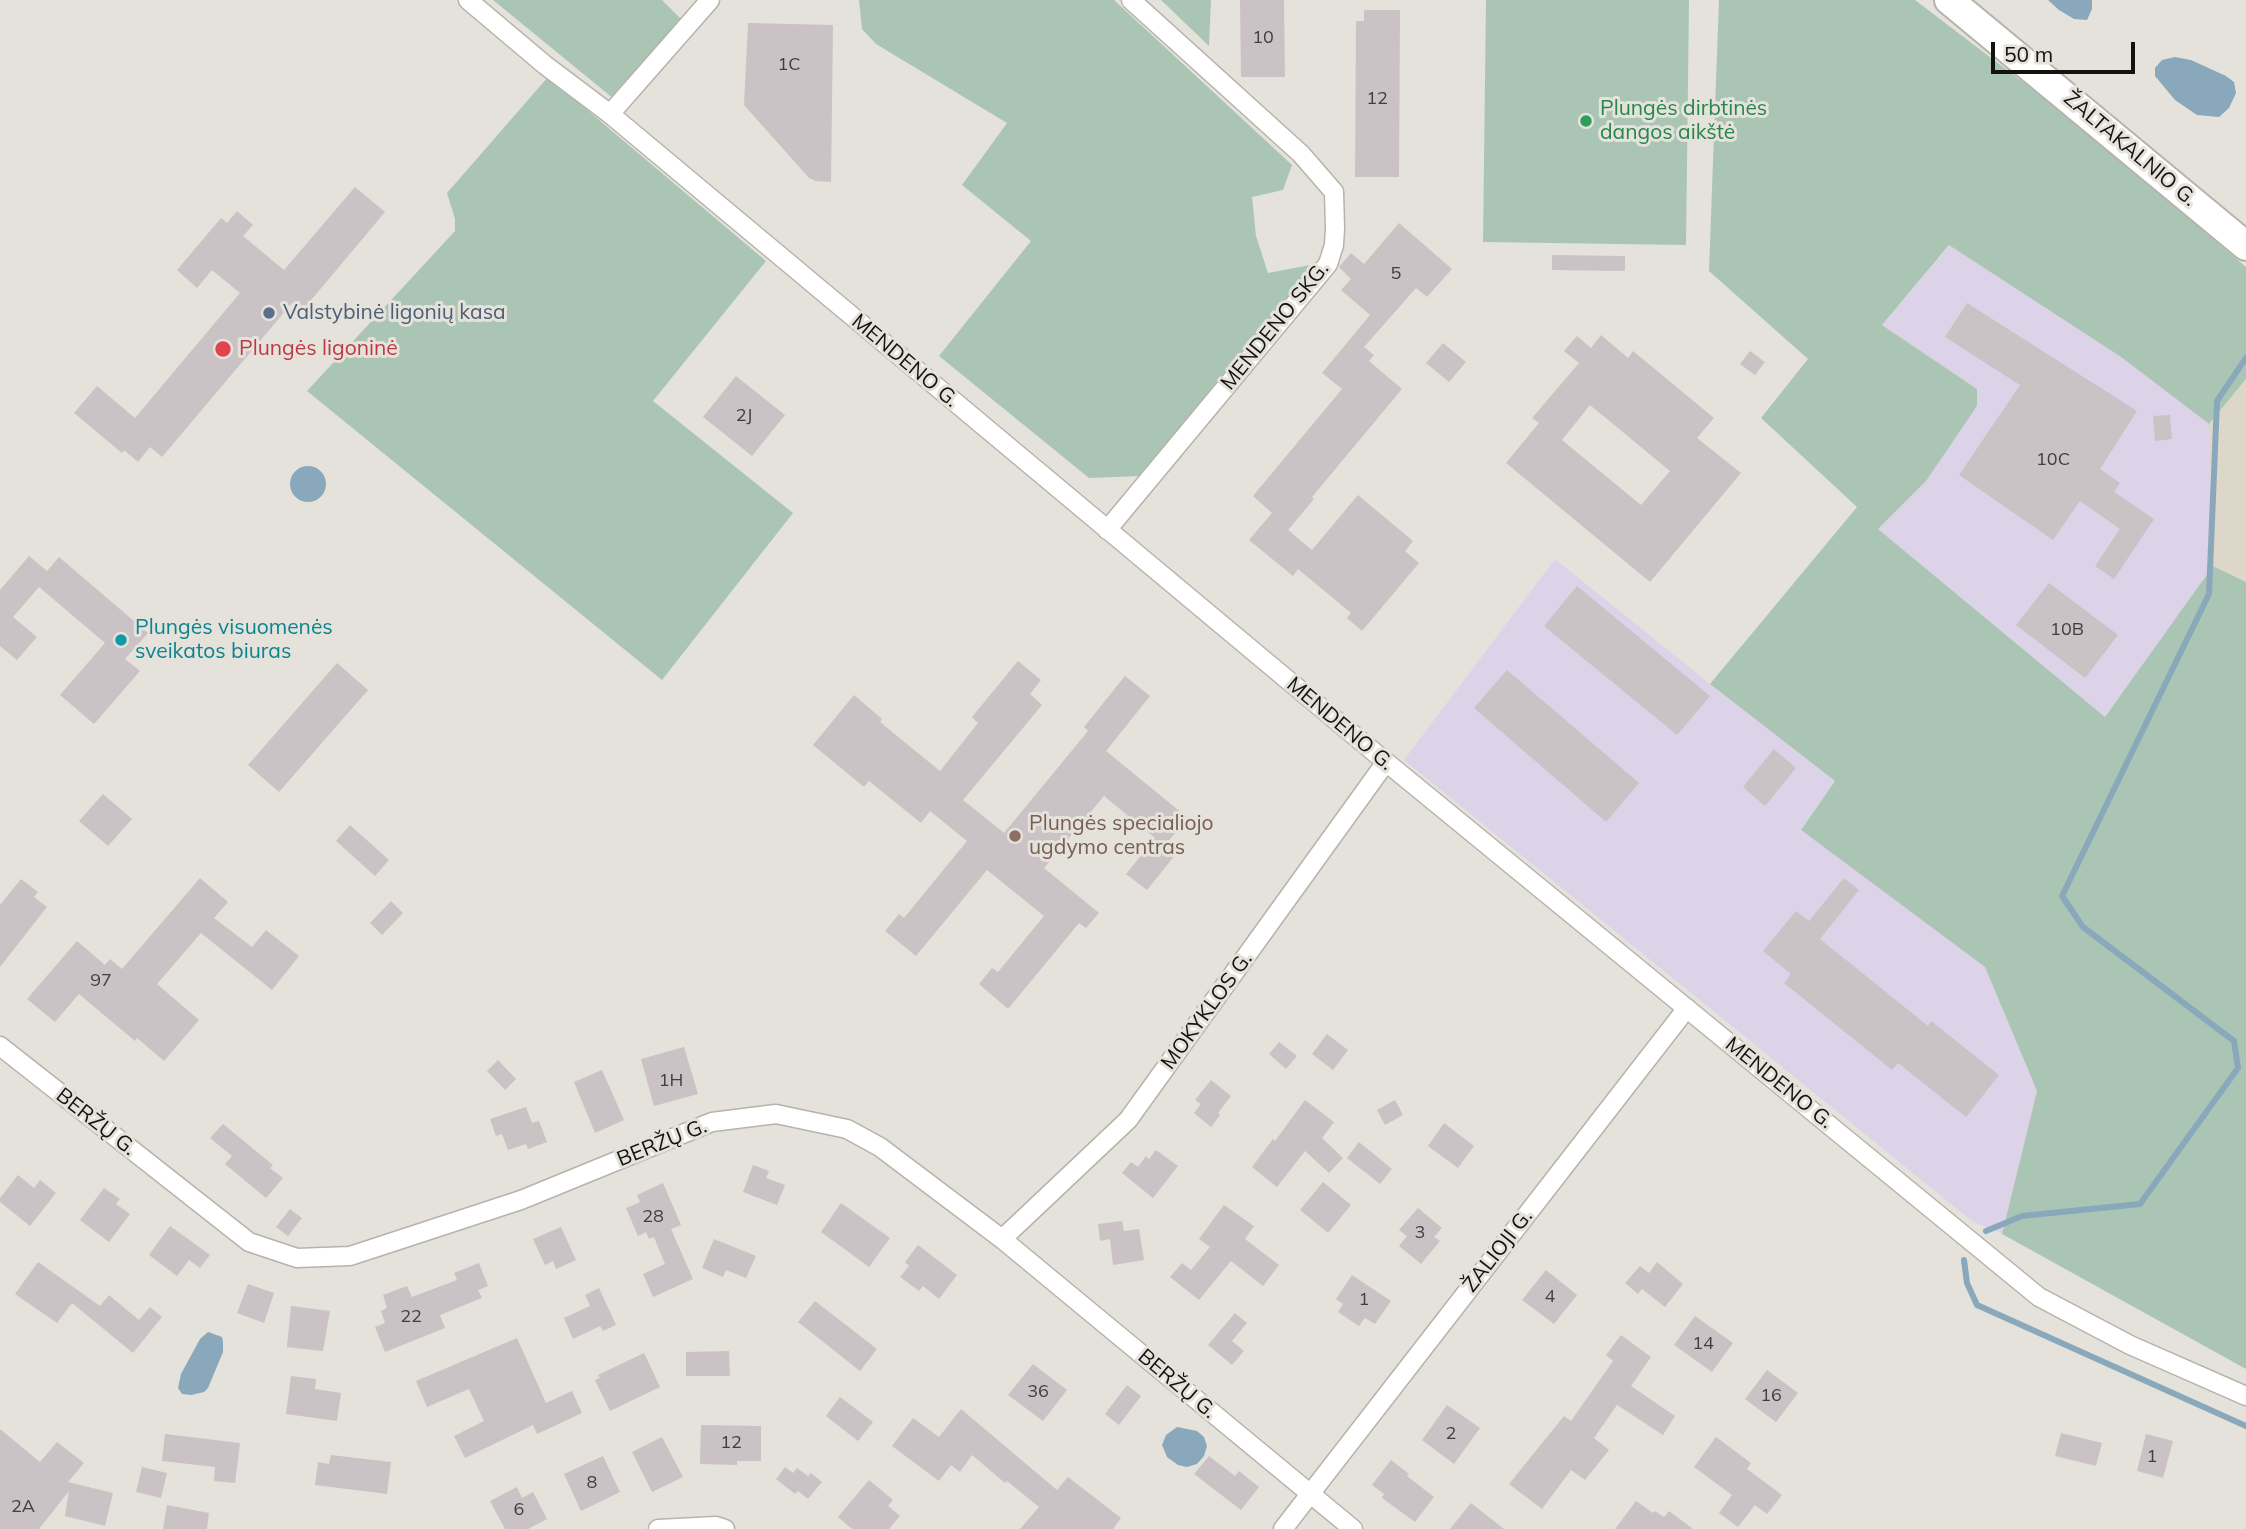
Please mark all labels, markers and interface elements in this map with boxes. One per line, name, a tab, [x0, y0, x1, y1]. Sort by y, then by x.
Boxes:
house number: 10	[1252, 27, 1274, 49]
scale bar	[1994, 28, 2138, 72]
text: 50 m	[2004, 41, 2053, 67]
house number: 1C	[777, 54, 801, 76]
street label: ŽALTAKALNIO G.	[2058, 86, 2202, 212]
house number: 12	[1366, 88, 1388, 110]
place label: Plungės dirbtinės dangos aikštė	[1600, 96, 1767, 146]
marker: Plungės dirbtinės dangos aikštė	[1578, 113, 1594, 129]
street label: MENDENO SKG.	[1216, 257, 1334, 395]
house number: 5	[1391, 263, 1401, 285]
place label: Valstybinė ligonių kasa	[283, 300, 506, 326]
marker: Valstybinė ligonių kasa	[261, 305, 277, 321]
street label: MENDENO G.	[846, 309, 964, 413]
place label: Plungės ligoninė	[239, 336, 398, 362]
marker: Plungės ligoninė	[213, 339, 233, 359]
house number: 2J	[736, 405, 752, 427]
house number: 10C	[2036, 449, 2070, 471]
place label: Plungės visuomenės sveikatos biuras	[135, 615, 333, 665]
house number: 10B	[2050, 619, 2084, 641]
marker: Plungės visuomenės sveikatos biuras	[113, 632, 129, 648]
street label: MENDENO G.	[1281, 672, 1399, 776]
place label: Plungės specialiojo ugdymo centras	[1029, 811, 1213, 861]
marker: Plungės specialiojo ugdymo centras	[1007, 828, 1023, 844]
street label: MOKYKLOS G.	[1156, 947, 1258, 1075]
house number: 97	[90, 970, 112, 992]
street label: MENDENO G.	[1720, 1032, 1838, 1134]
house number: 1H	[659, 1070, 683, 1092]
street label: BERŽŲ G.	[51, 1083, 141, 1161]
street label: BERŽŲ G.	[613, 1114, 711, 1172]
street label: ŽALIOJI G.	[1458, 1205, 1538, 1297]
house number: 28	[642, 1206, 664, 1228]
house number: 3	[1415, 1222, 1425, 1244]
house number: 4	[1545, 1286, 1555, 1308]
house number: 1	[1359, 1289, 1369, 1311]
house number: 22	[400, 1306, 422, 1328]
house number: 14	[1692, 1333, 1714, 1355]
street label: BERŽŲ G.	[1133, 1344, 1221, 1424]
house number: 36	[1027, 1381, 1049, 1403]
house number: 16	[1760, 1385, 1782, 1407]
house number: 2	[1446, 1423, 1456, 1445]
house number: 12	[720, 1432, 742, 1454]
house number: 1	[2147, 1446, 2157, 1468]
house number: 8	[587, 1472, 597, 1494]
house number: 2A	[11, 1496, 35, 1518]
house number: 6	[514, 1499, 524, 1521]

